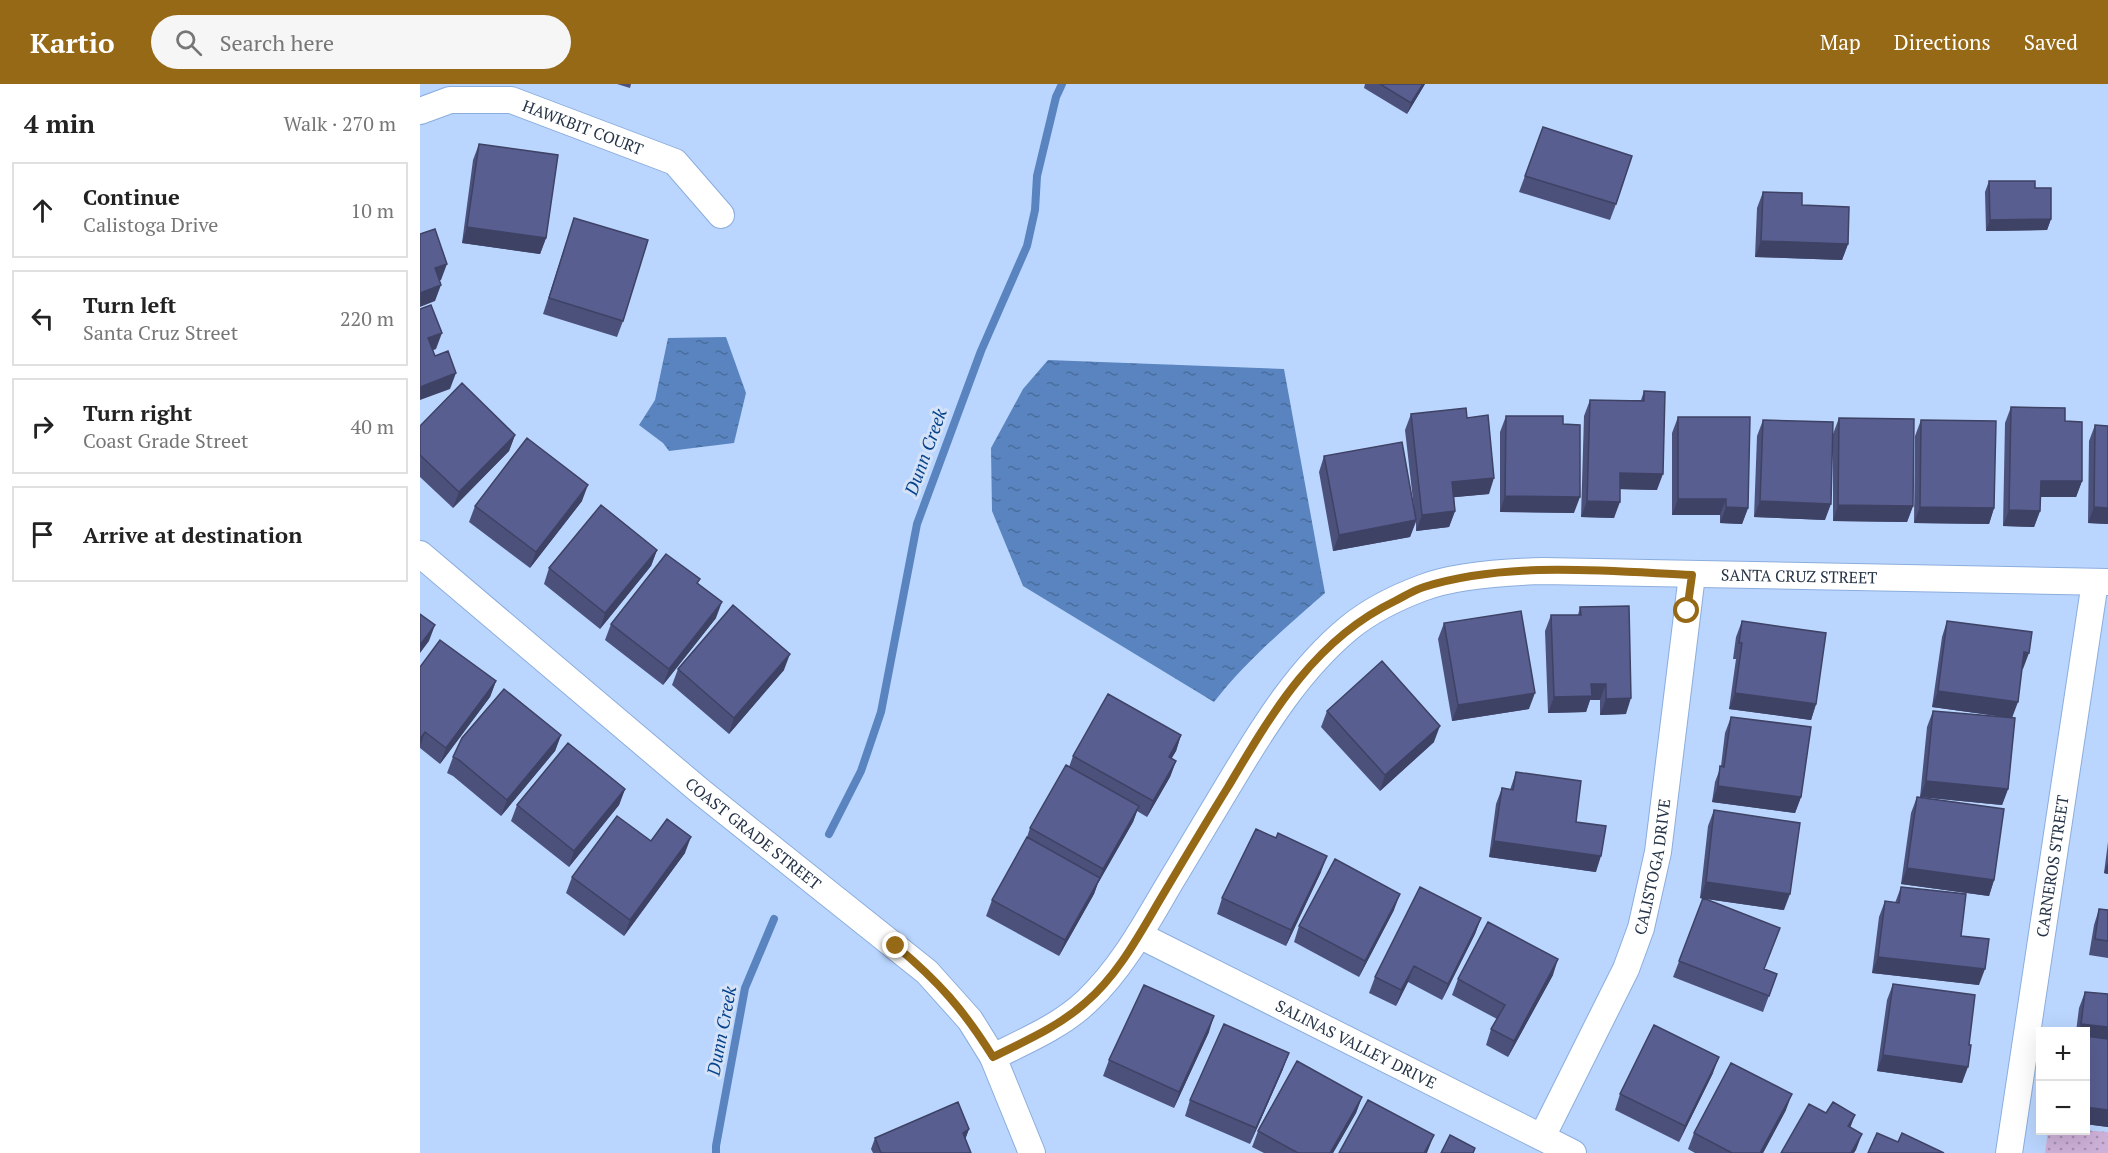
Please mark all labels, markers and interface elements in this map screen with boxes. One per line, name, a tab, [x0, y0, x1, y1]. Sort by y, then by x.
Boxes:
search box	[151, 15, 571, 69]
text: Kartio	[30, 24, 115, 61]
icon: search	[172, 26, 205, 59]
text: Search here	[220, 28, 334, 57]
text: Map	[1820, 28, 1861, 56]
text: Directions	[1894, 28, 1991, 56]
text: Saved	[2024, 28, 2078, 56]
street label: HAWKBIT COURT	[520, 94, 647, 160]
text: 4 min	[24, 106, 95, 140]
text: Walk · 270 m	[284, 110, 396, 137]
text: Continue	[83, 182, 180, 211]
icon: ahead	[26, 194, 59, 227]
text: 10 m	[351, 197, 394, 224]
text: Calistoga Drive	[83, 211, 218, 238]
text: Turn left	[83, 290, 176, 319]
icon: left	[26, 302, 59, 335]
text: 220 m	[340, 305, 394, 332]
text: Santa Cruz Street	[83, 319, 238, 346]
text: Turn right	[83, 398, 192, 427]
water label: Dunn Creek	[898, 405, 952, 499]
icon: right	[26, 410, 59, 443]
text: 40 m	[351, 413, 394, 440]
text: Coast Grade Street	[83, 427, 248, 454]
icon: arrive	[26, 518, 59, 551]
text: Arrive at destination	[83, 520, 302, 549]
street label: SANTA CRUZ STREET	[1721, 563, 1878, 589]
route start	[1673, 597, 1699, 623]
street label: COAST GRADE STREET	[681, 772, 826, 895]
street label: CARNEROS STREET	[2031, 794, 2074, 939]
street label: CALISTOGA DRIVE	[1628, 797, 1675, 938]
route end	[882, 932, 908, 958]
water label: Dunn Creek	[700, 984, 741, 1078]
street label: SALINAS VALLEY DRIVE	[1272, 994, 1440, 1094]
map controls	[2036, 1027, 2090, 1135]
button: +	[2036, 1027, 2090, 1081]
button: −	[2036, 1081, 2090, 1135]

